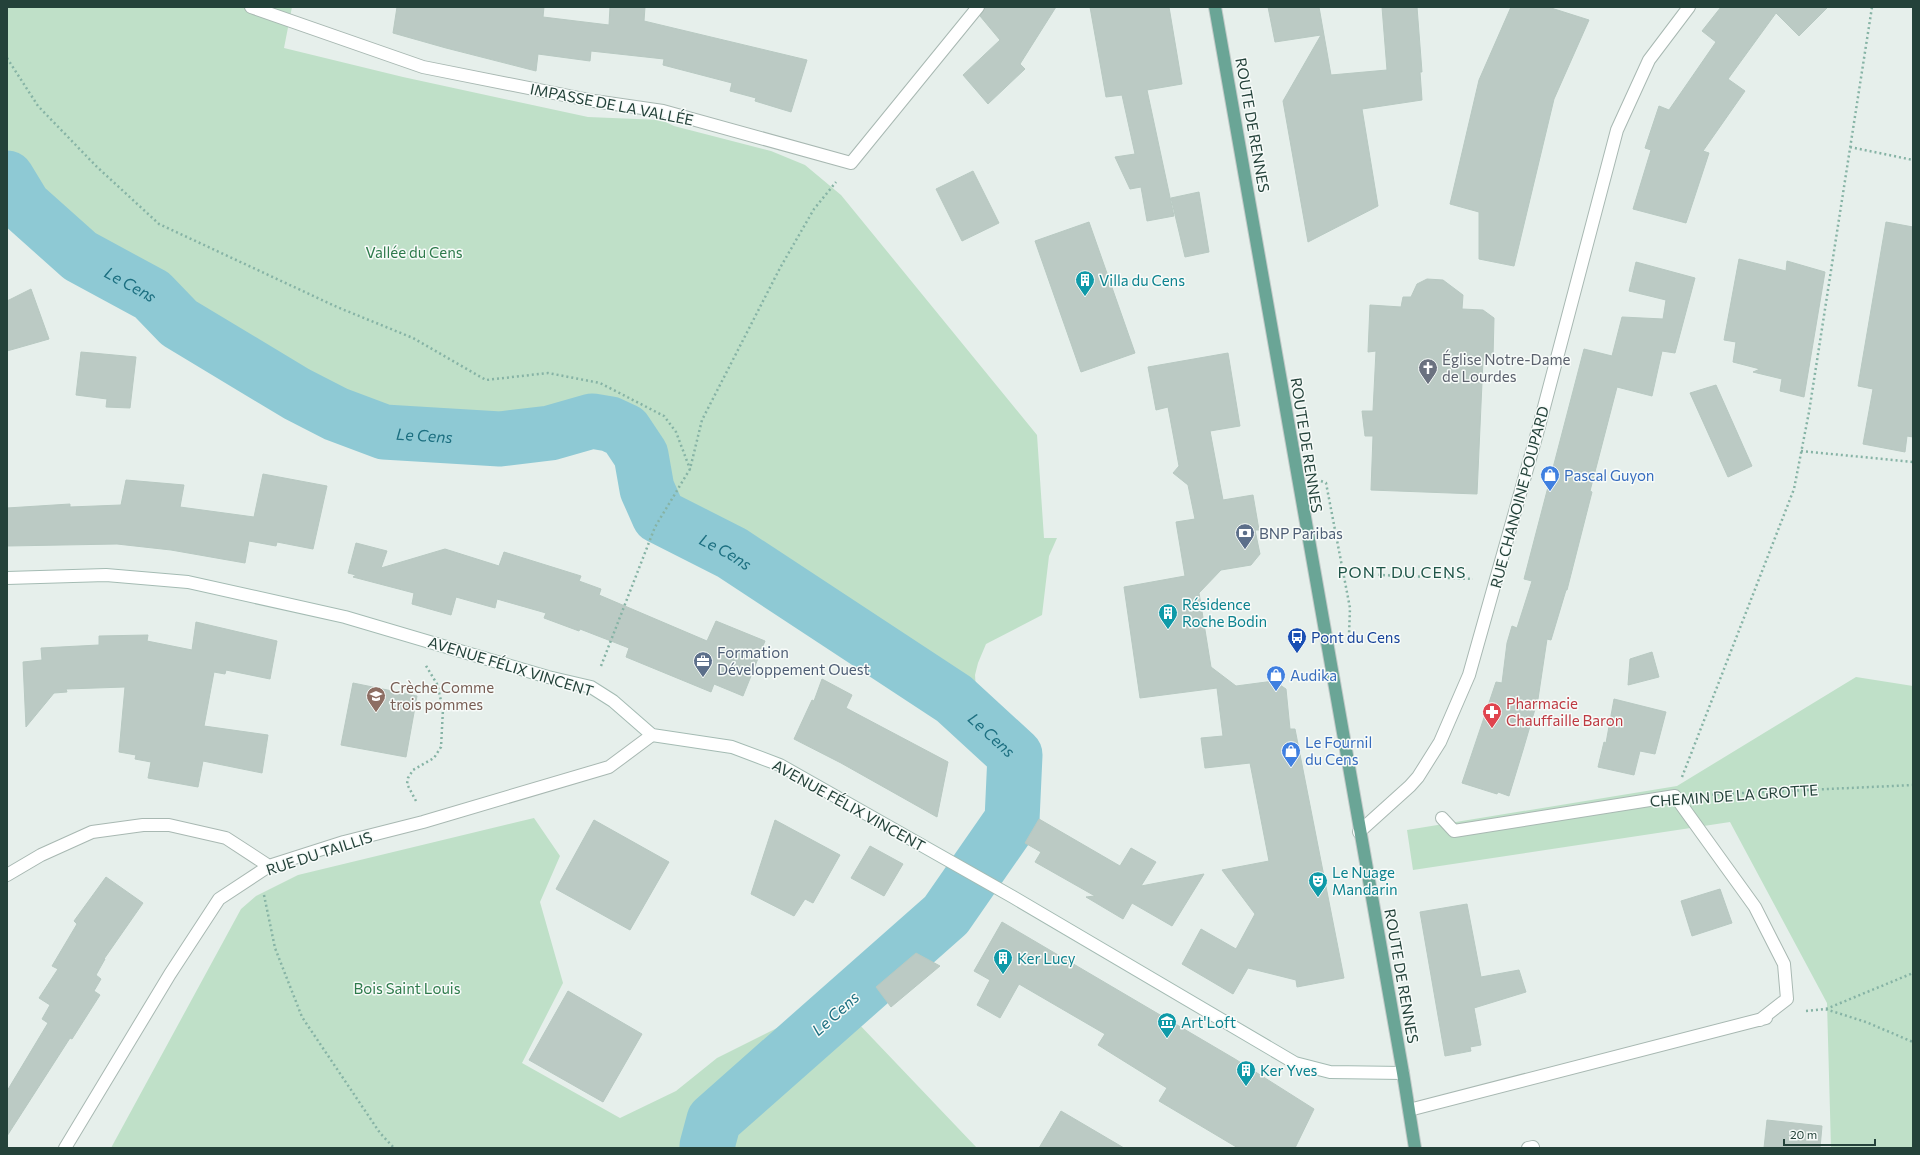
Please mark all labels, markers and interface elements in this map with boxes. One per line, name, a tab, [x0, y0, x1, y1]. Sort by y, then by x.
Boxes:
street label: ROUTE DE RENNES	[1232, 56, 1274, 194]
street label: IMPASSE DE LA VALLÉE	[529, 78, 696, 129]
park label: Vallée du Cens	[365, 243, 463, 261]
water label: Le Cens	[102, 262, 162, 305]
building icon: Villa du Cens	[1074, 269, 1096, 297]
place label: Villa du Cens	[1099, 271, 1185, 289]
place label: Église Notre-Dame de Lourdes	[1442, 349, 1571, 385]
church icon: Église Notre-Dame de Lourdes	[1417, 357, 1439, 385]
street label: ROUTE DE RENNES	[1287, 376, 1327, 514]
street label: RUE CHANOINE POUPARD	[1486, 404, 1552, 590]
water label: Le Cens	[396, 423, 453, 446]
shop icon: Pascal Guyon	[1539, 464, 1561, 492]
place label: Pascal Guyon	[1564, 466, 1654, 484]
bank icon: BNP Paribas	[1234, 522, 1256, 550]
place label: BNP Paribas	[1259, 524, 1343, 542]
water label: Le Cens	[697, 529, 756, 573]
district label: PONT DU CENS	[1338, 562, 1466, 581]
place label: Résidence Roche Bodin	[1182, 595, 1267, 630]
building icon: Résidence Roche Bodin	[1157, 602, 1179, 630]
bus stop icon: Pont du Cens	[1286, 626, 1308, 654]
place label: Pont du Cens	[1311, 628, 1400, 646]
street label: AVENUE FÉLIX VINCENT	[426, 631, 596, 700]
place label: Formation Développement Ouest	[717, 643, 870, 678]
office icon: Formation Développement Ouest	[692, 650, 714, 678]
shop icon: Audika	[1265, 664, 1287, 692]
place label: Audika	[1290, 666, 1337, 684]
place label: Crèche Comme trois pommes	[390, 678, 494, 713]
school or university icon: Crèche Comme trois pommes	[365, 685, 387, 713]
place label: Pharmacie Chauffaille Baron	[1506, 694, 1623, 729]
pharmacy icon: Pharmacie Chauffaille Baron	[1481, 701, 1503, 729]
water label: Le Cens	[965, 708, 1020, 760]
place label: Le Fournil du Cens	[1305, 733, 1372, 768]
shop icon: Le Fournil du Cens	[1280, 740, 1302, 768]
street label: AVENUE FÉLIX VINCENT	[770, 755, 929, 855]
street label: CHEMIN DE LA GROTTE	[1649, 780, 1819, 810]
street label: RUE DU TAILLIS	[264, 827, 374, 879]
place label: Le Nuage Mandarin	[1332, 863, 1398, 898]
theatre icon: Le Nuage Mandarin	[1307, 870, 1329, 898]
street label: ROUTE DE RENNES	[1381, 907, 1423, 1045]
building icon: Ker Lucy	[992, 947, 1014, 975]
place label: Ker Lucy	[1017, 949, 1076, 967]
park label: Bois Saint Louis	[354, 979, 461, 997]
water label: Le Cens	[808, 987, 862, 1039]
museum icon: Art'Loft	[1156, 1011, 1178, 1039]
place label: Art'Loft	[1181, 1013, 1236, 1031]
building icon: Ker Yves	[1235, 1059, 1257, 1087]
place label: Ker Yves	[1260, 1061, 1318, 1079]
scale bar	[1784, 1121, 1875, 1147]
text: 20 m	[1790, 1127, 1817, 1141]

